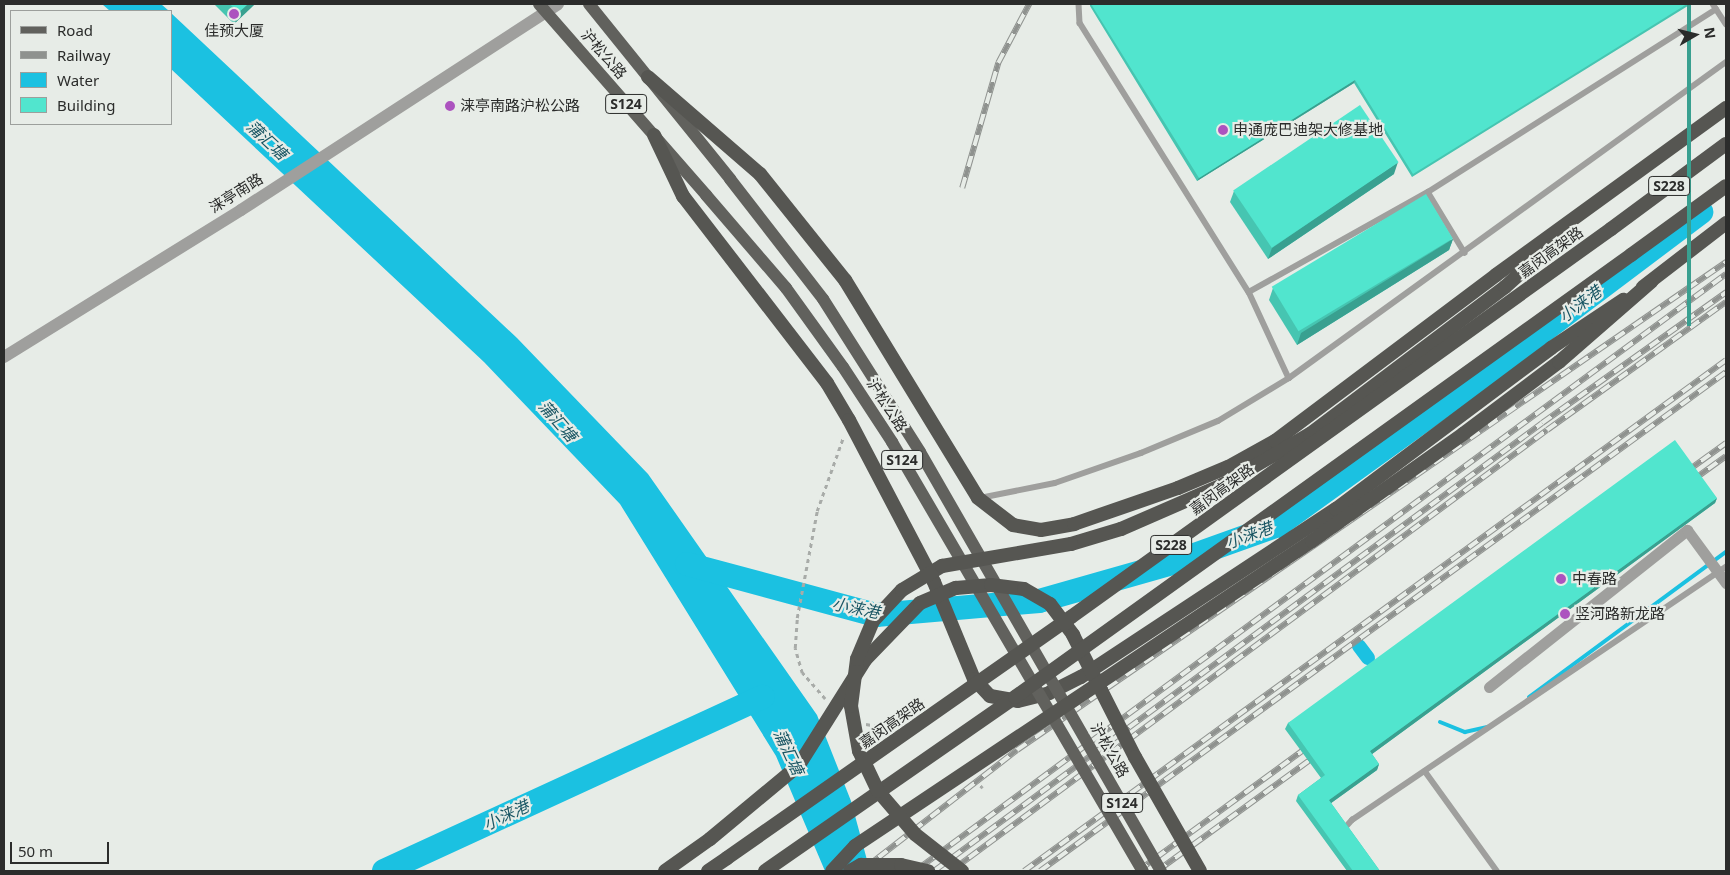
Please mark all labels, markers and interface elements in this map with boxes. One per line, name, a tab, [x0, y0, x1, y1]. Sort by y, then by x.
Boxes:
marker: 佳预大厦	[228, 8, 240, 20]
legend	[10, 10, 172, 125]
north arrow	[1670, 10, 1720, 60]
text: Road	[57, 20, 93, 40]
place label: 佳预大厦	[204, 22, 264, 40]
street label: 沪松公路	[578, 25, 630, 83]
text: N	[1700, 26, 1721, 40]
text: Railway	[57, 45, 110, 65]
text: Water	[57, 70, 99, 90]
road number: S124	[605, 92, 647, 116]
text: Building	[57, 95, 115, 115]
place label: 涞亭南路沪松公路	[460, 97, 580, 115]
marker: 涞亭南路沪松公路	[444, 100, 456, 112]
water label: 蒲汇塘	[243, 117, 291, 163]
place label: 申通庞巴迪架大修基地	[1233, 121, 1383, 139]
marker: 申通庞巴迪架大修基地	[1217, 124, 1229, 136]
street label: 涞亭南路	[206, 169, 266, 217]
road number: S228	[1648, 175, 1690, 198]
street label: 嘉闵高架路	[1515, 223, 1587, 281]
water label: 小涞港	[1555, 282, 1605, 326]
street label: 沪松公路	[863, 375, 911, 435]
water label: 蒲汇塘	[535, 397, 581, 445]
road number: S124	[881, 448, 923, 472]
street label: 嘉闵高架路	[1186, 460, 1258, 518]
water label: 小涞港	[1223, 518, 1275, 552]
road number: S228	[1150, 534, 1192, 556]
place label: 中春路	[1572, 570, 1617, 588]
marker: 中春路	[1554, 572, 1568, 586]
water label: 小涞港	[831, 594, 881, 622]
place label: 竖河路新龙路	[1575, 605, 1665, 623]
marker: 竖河路新龙路	[1559, 608, 1571, 620]
street label: 嘉闵高架路	[856, 694, 928, 752]
street label: 沪松公路	[1087, 720, 1133, 780]
water label: 蒲汇塘	[770, 726, 808, 778]
road number: S124	[1101, 791, 1143, 814]
water label: 小涞港	[480, 796, 532, 834]
scale bar	[12, 832, 111, 864]
text: 50 m	[18, 841, 53, 861]

